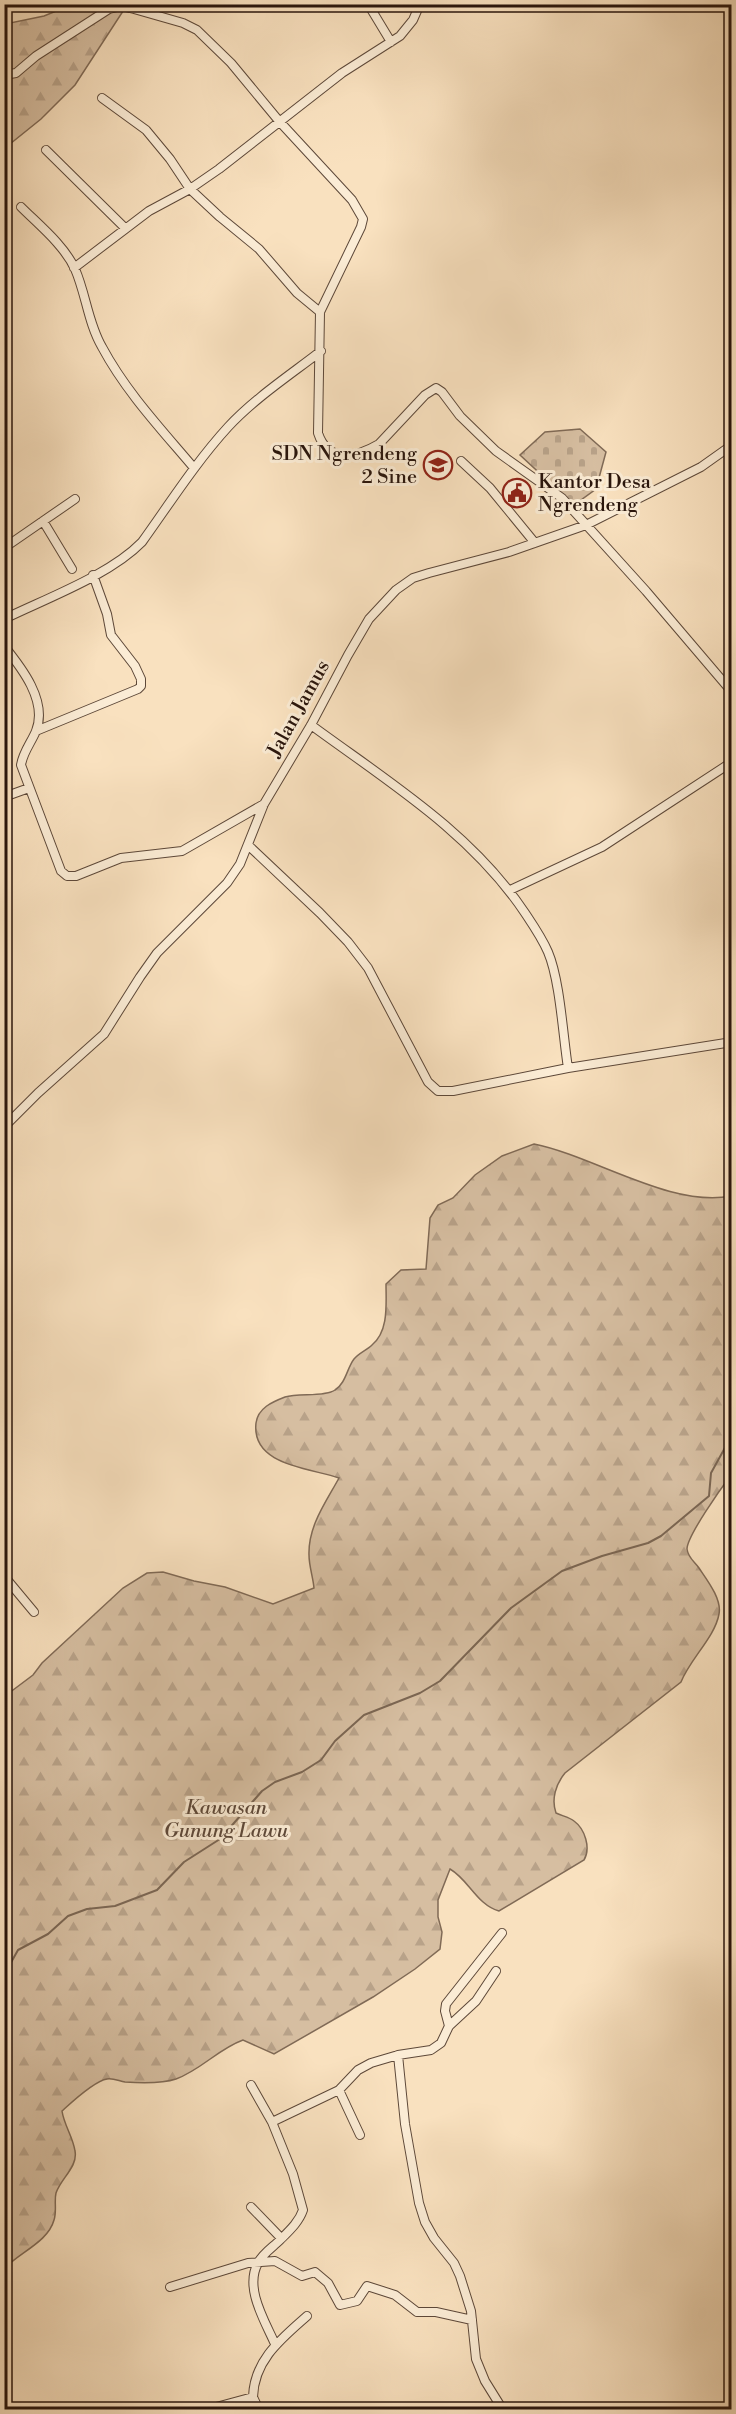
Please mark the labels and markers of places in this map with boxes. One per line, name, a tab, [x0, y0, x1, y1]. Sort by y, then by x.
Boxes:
place label: SDN Ngrendeng 2 Sine	[271, 442, 418, 490]
school or university icon: SDN Ngrendeng 2 Sine	[422, 449, 454, 481]
place label: Kantor Desa Ngrendeng	[538, 470, 652, 518]
public building icon: Kantor Desa Ngrendeng	[501, 477, 533, 509]

